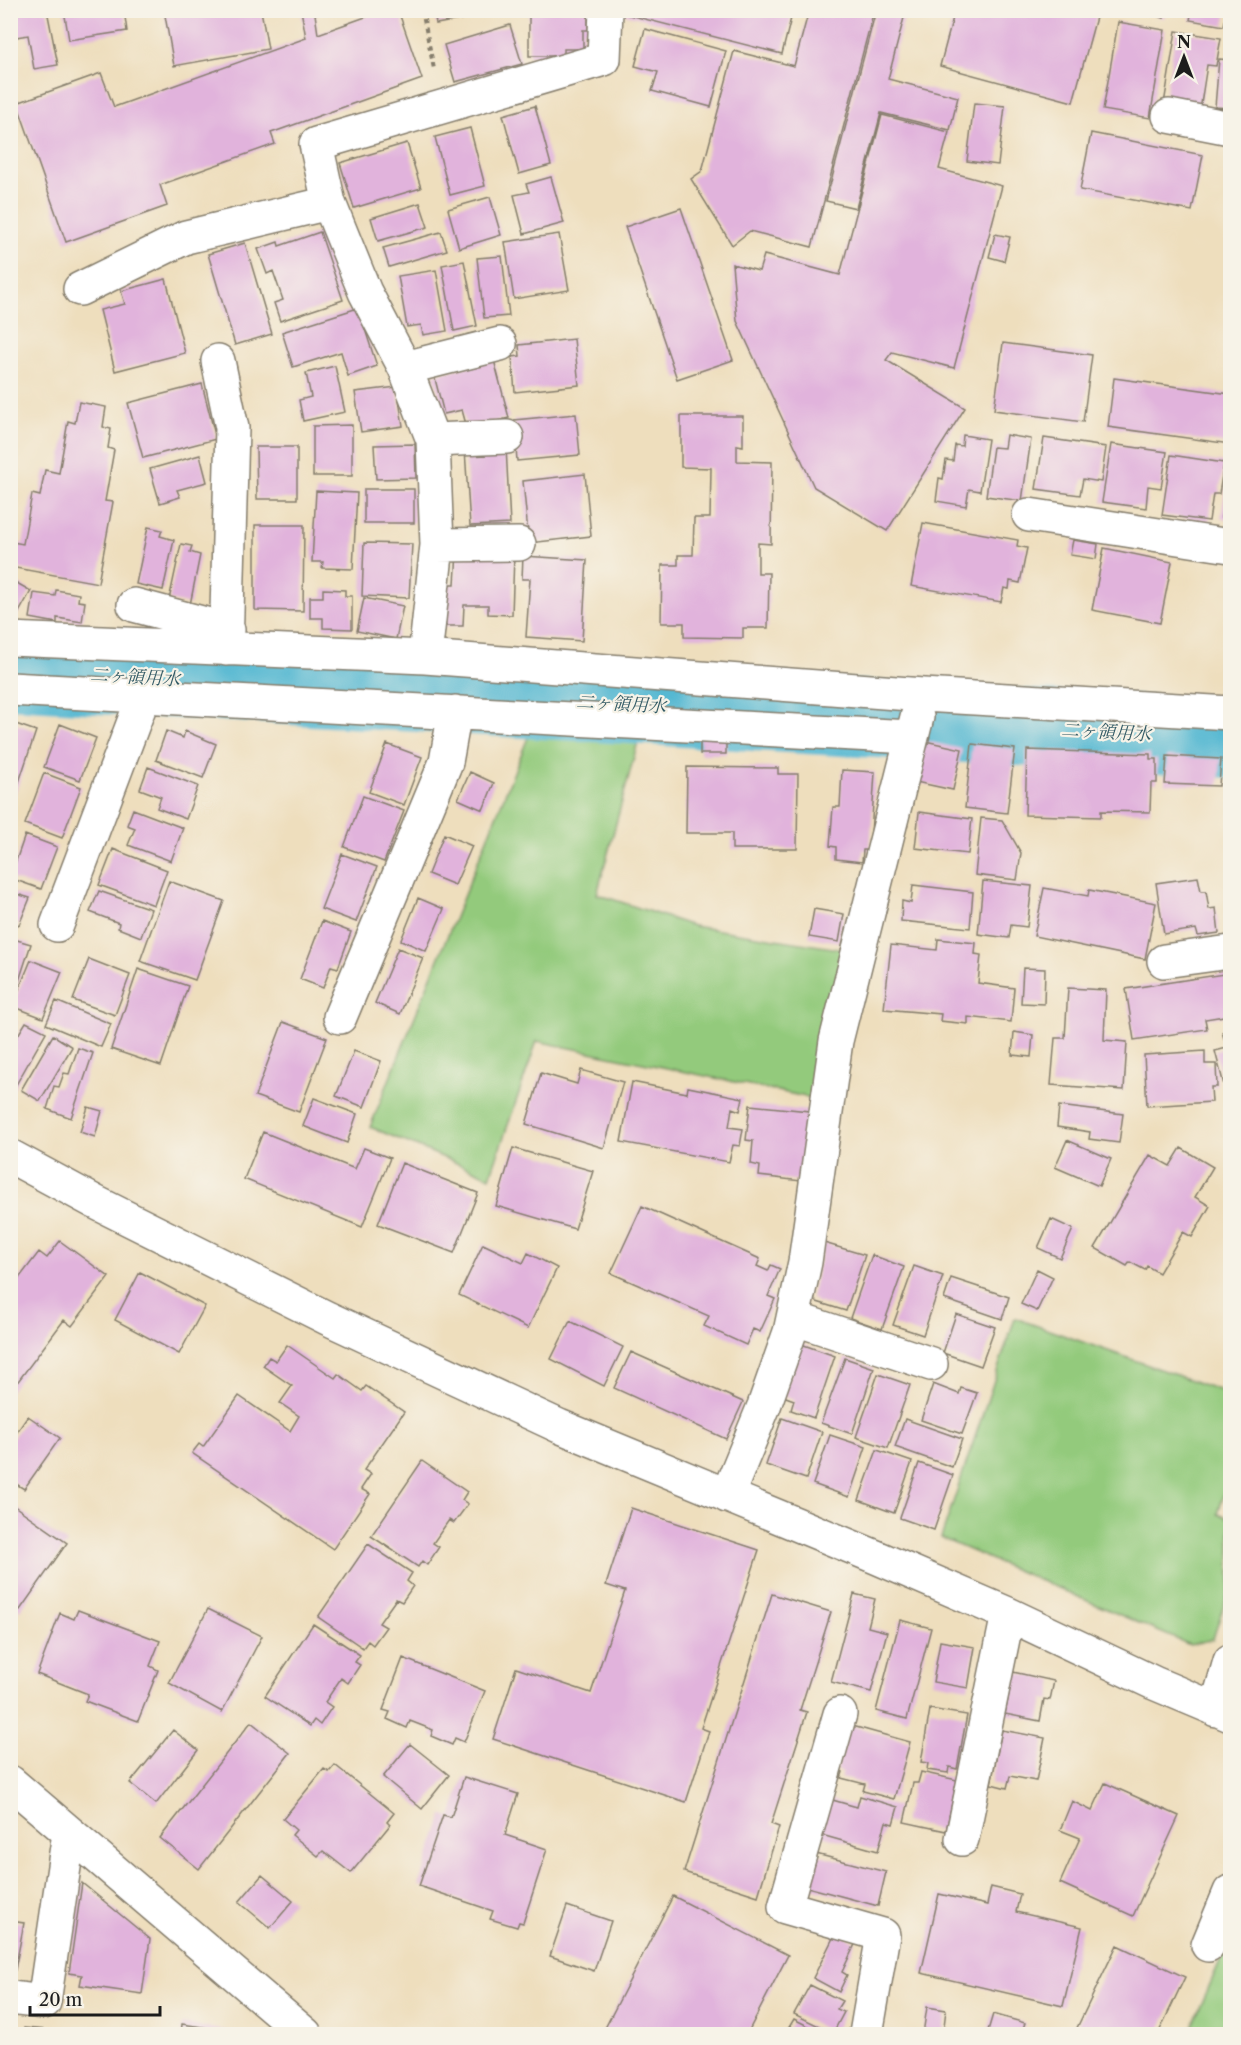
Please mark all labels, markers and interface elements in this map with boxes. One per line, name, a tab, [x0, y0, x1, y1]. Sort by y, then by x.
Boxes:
north arrow	[1154, 27, 1214, 87]
text: N	[1177, 32, 1191, 52]
water label: 二ヶ領用水	[89, 664, 183, 690]
water label: 二ヶ領用水	[575, 691, 669, 717]
water label: 二ヶ領用水	[1060, 719, 1154, 745]
scale bar	[30, 1979, 160, 2017]
text: 20 m	[39, 1989, 83, 2011]

